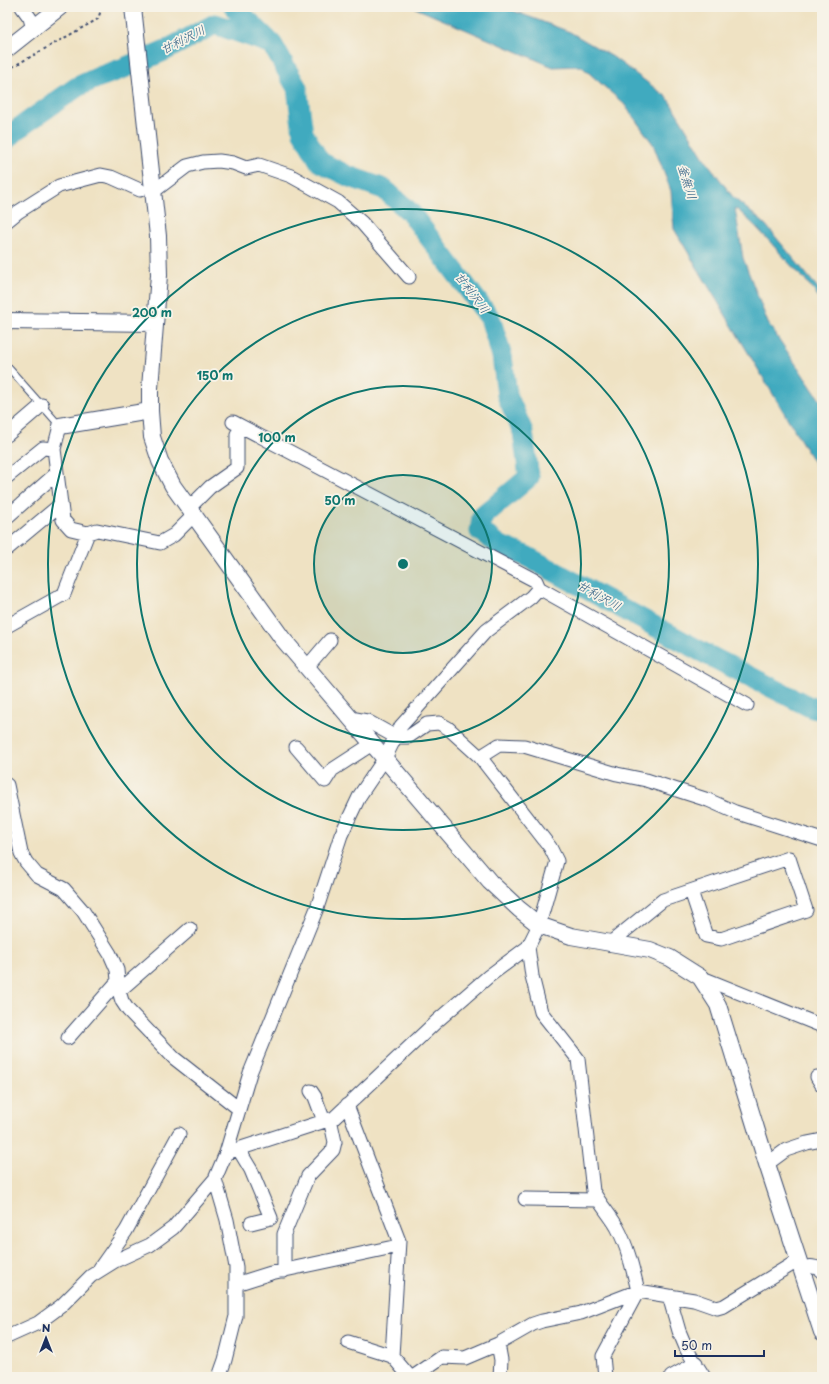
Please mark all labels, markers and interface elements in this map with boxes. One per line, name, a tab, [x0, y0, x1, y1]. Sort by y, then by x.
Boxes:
water label: 甘利沢川	[157, 20, 208, 58]
water label: 釜無川	[674, 162, 702, 202]
water label: 甘利沢川	[451, 268, 494, 317]
text: 200 m	[132, 303, 172, 321]
text: 150 m	[197, 366, 233, 384]
text: 100 m	[258, 428, 296, 446]
text: 50 m	[324, 491, 356, 509]
centre of rings	[396, 557, 410, 571]
water label: 甘利沢川	[574, 576, 625, 615]
north arrow	[26, 1318, 66, 1358]
text: N	[42, 1319, 51, 1336]
scale bar	[675, 1332, 764, 1358]
text: 50 m	[681, 1336, 712, 1354]

